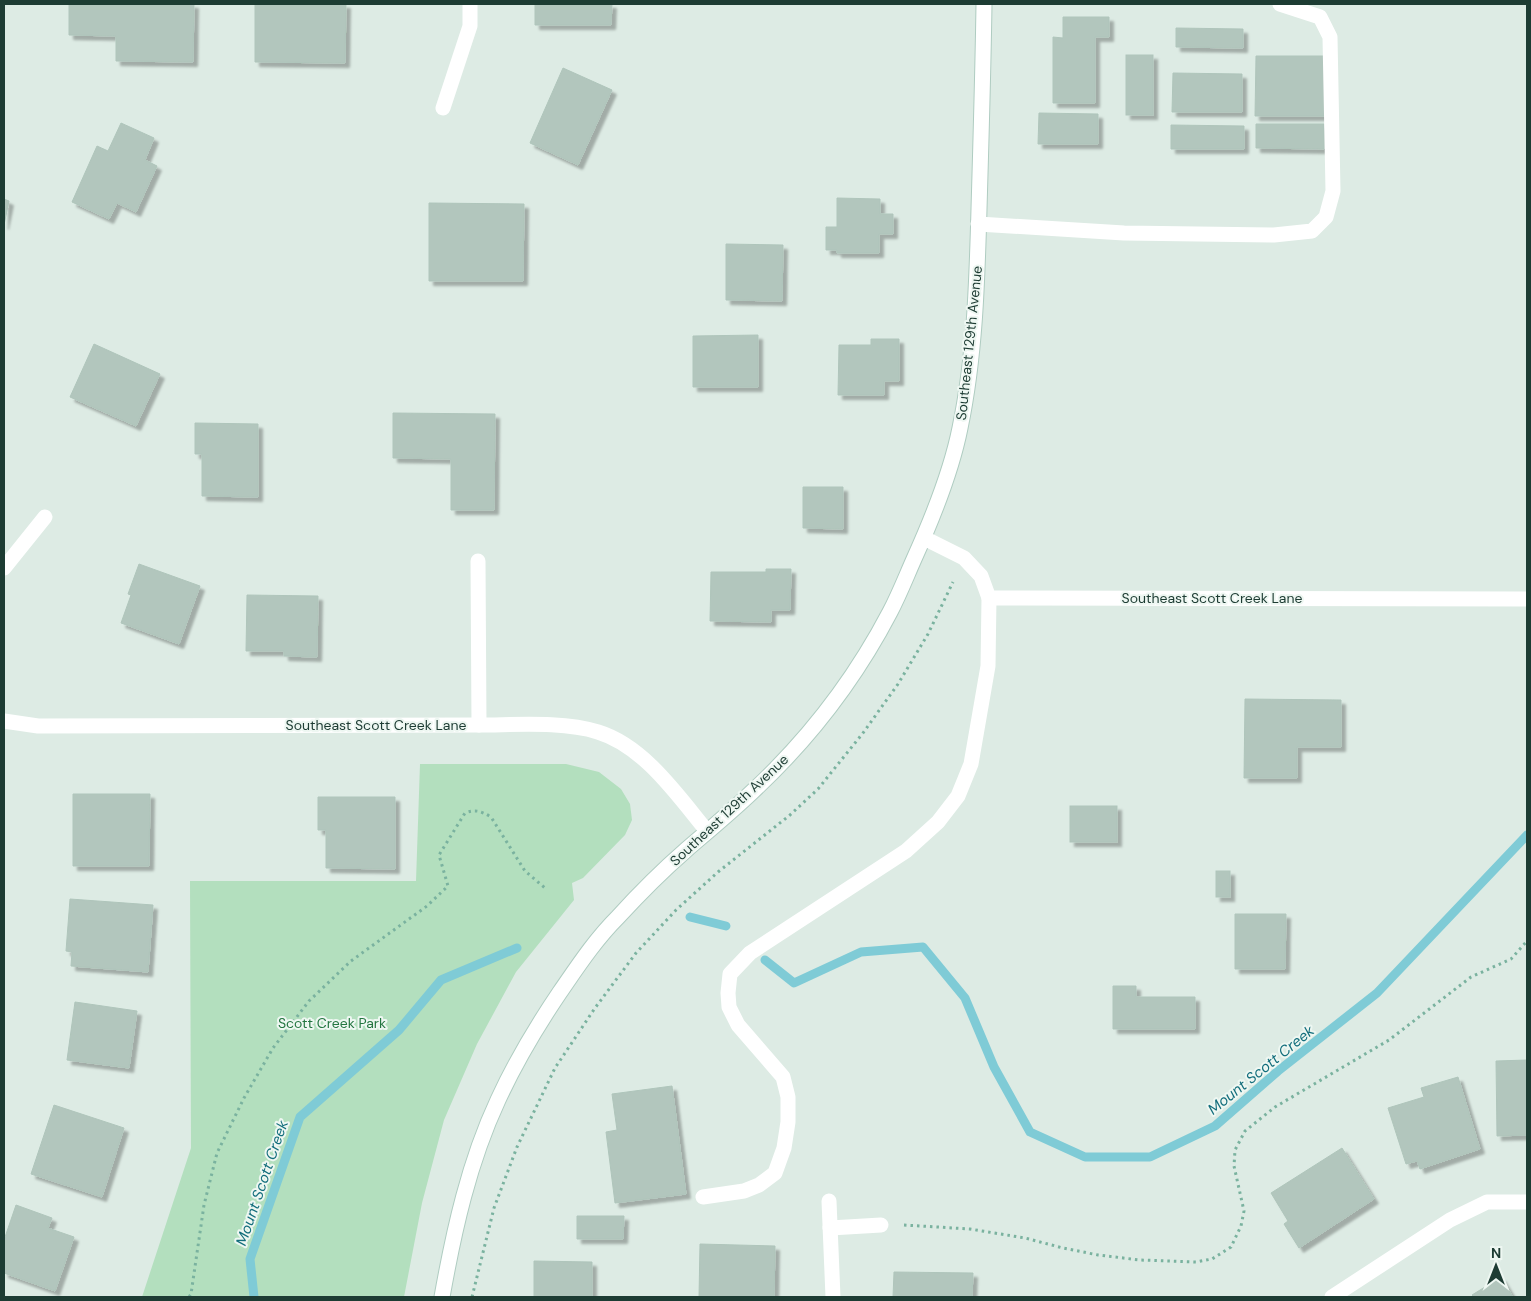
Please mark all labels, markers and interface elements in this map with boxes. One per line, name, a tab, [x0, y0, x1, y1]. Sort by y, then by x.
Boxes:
street label: Southeast 129th Avenue	[952, 265, 986, 421]
street label: Southeast Scott Creek Lane	[1122, 589, 1303, 607]
street label: Southeast Scott Creek Lane	[286, 716, 467, 734]
street label: Southeast 129th Avenue	[666, 750, 792, 870]
park label: Scott Creek Park	[278, 1014, 386, 1032]
water label: Mount Scott Creek	[1204, 1021, 1319, 1119]
water label: Mount Scott Creek	[231, 1117, 293, 1248]
north arrow	[1471, 1241, 1521, 1291]
text: N	[1491, 1244, 1501, 1262]

